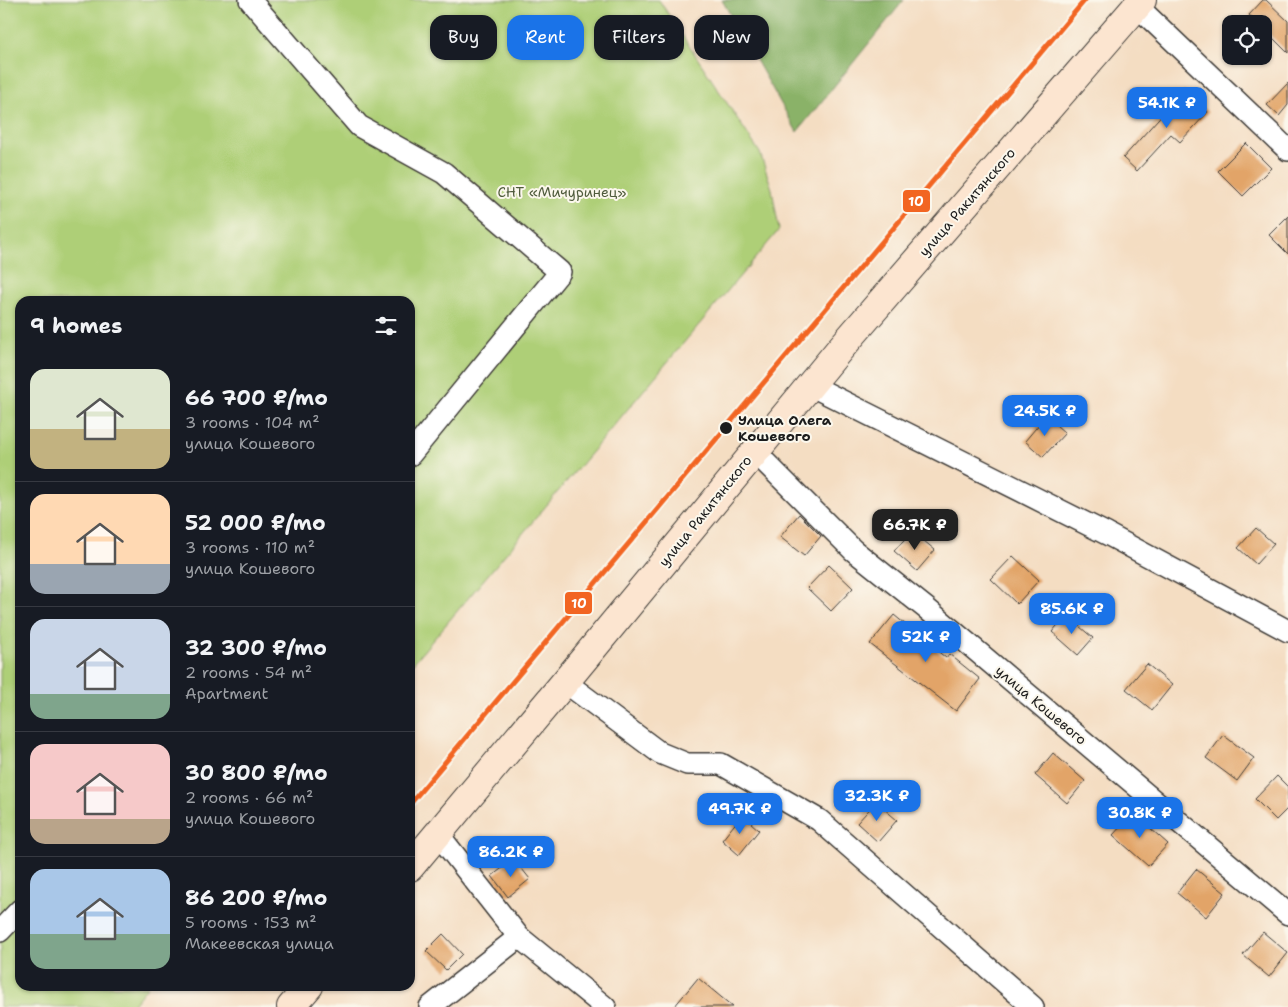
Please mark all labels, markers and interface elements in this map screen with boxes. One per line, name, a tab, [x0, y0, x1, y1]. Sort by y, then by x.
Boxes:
chip: Buy	[430, 15, 497, 60]
chip: Rent	[507, 15, 584, 60]
chip: Filters	[594, 15, 684, 60]
chip: New	[694, 15, 769, 60]
map controls	[1222, 15, 1272, 65]
button: locate	[1222, 15, 1272, 65]
pin: 54.1K ₽	[1121, 86, 1213, 129]
text: 54.1K ₽	[1138, 92, 1196, 113]
street label: улица Ракитянского	[915, 144, 1019, 260]
park label: СНТ «Мичуринец»	[498, 183, 627, 201]
line badge: 10	[902, 189, 931, 213]
text: 10	[908, 192, 924, 210]
text: 9 homes	[30, 312, 122, 340]
icon: filters	[372, 312, 400, 340]
text: 66 700 ₽/mo	[185, 384, 328, 412]
icon: home	[70, 389, 130, 449]
pin: 24.5K ₽	[999, 394, 1091, 437]
text: 24.5K ₽	[1013, 400, 1077, 421]
place label: Улица Олега Кошевого	[738, 411, 832, 445]
text: 3 rooms · 104 m²	[185, 412, 320, 433]
marker: Улица Олега Кошевого	[718, 420, 734, 436]
text: улица Кошевого	[185, 433, 315, 454]
street label: улица Ракитянского	[655, 452, 755, 570]
pin: 66.7K ₽	[869, 508, 961, 551]
text: 52 000 ₽/mo	[185, 509, 326, 537]
icon: home	[70, 514, 130, 574]
text: 66.7K ₽	[883, 514, 947, 535]
text: 3 rooms · 110 m²	[185, 537, 315, 558]
text: улица Кошевого	[185, 558, 315, 579]
line badge: 10	[564, 591, 593, 615]
pin: 85.6K ₽	[1026, 592, 1118, 635]
text: 10	[571, 594, 587, 612]
text: 85.6K ₽	[1040, 598, 1104, 619]
pin: 52K ₽	[891, 620, 961, 663]
text: 52K ₽	[902, 626, 950, 647]
text: 32 300 ₽/mo	[185, 634, 327, 662]
icon: home	[70, 639, 130, 699]
street label: улица Кошевого	[992, 661, 1090, 749]
text: 2 rooms · 54 m²	[185, 662, 312, 683]
text: Apartment	[185, 683, 268, 704]
text: 30 800 ₽/mo	[185, 759, 328, 787]
icon: home	[70, 764, 130, 824]
pin: 32.3K ₽	[831, 780, 923, 822]
text: 32.3K ₽	[845, 785, 909, 806]
text: 2 rooms · 66 m²	[185, 787, 313, 808]
pin: 49.7K ₽	[694, 792, 786, 835]
pin: 30.8K ₽	[1094, 796, 1186, 839]
text: 49.7K ₽	[708, 798, 772, 819]
text: 30.8K ₽	[1108, 802, 1172, 823]
text: улица Кошевого	[185, 808, 315, 829]
pin: 86.2K ₽	[465, 836, 557, 878]
text: 86.2K ₽	[478, 841, 544, 862]
text: 86 200 ₽/mo	[185, 884, 327, 912]
icon: home	[70, 889, 130, 949]
text: 5 rooms · 153 m²	[185, 912, 317, 933]
text: Макеевская улица	[185, 933, 334, 954]

